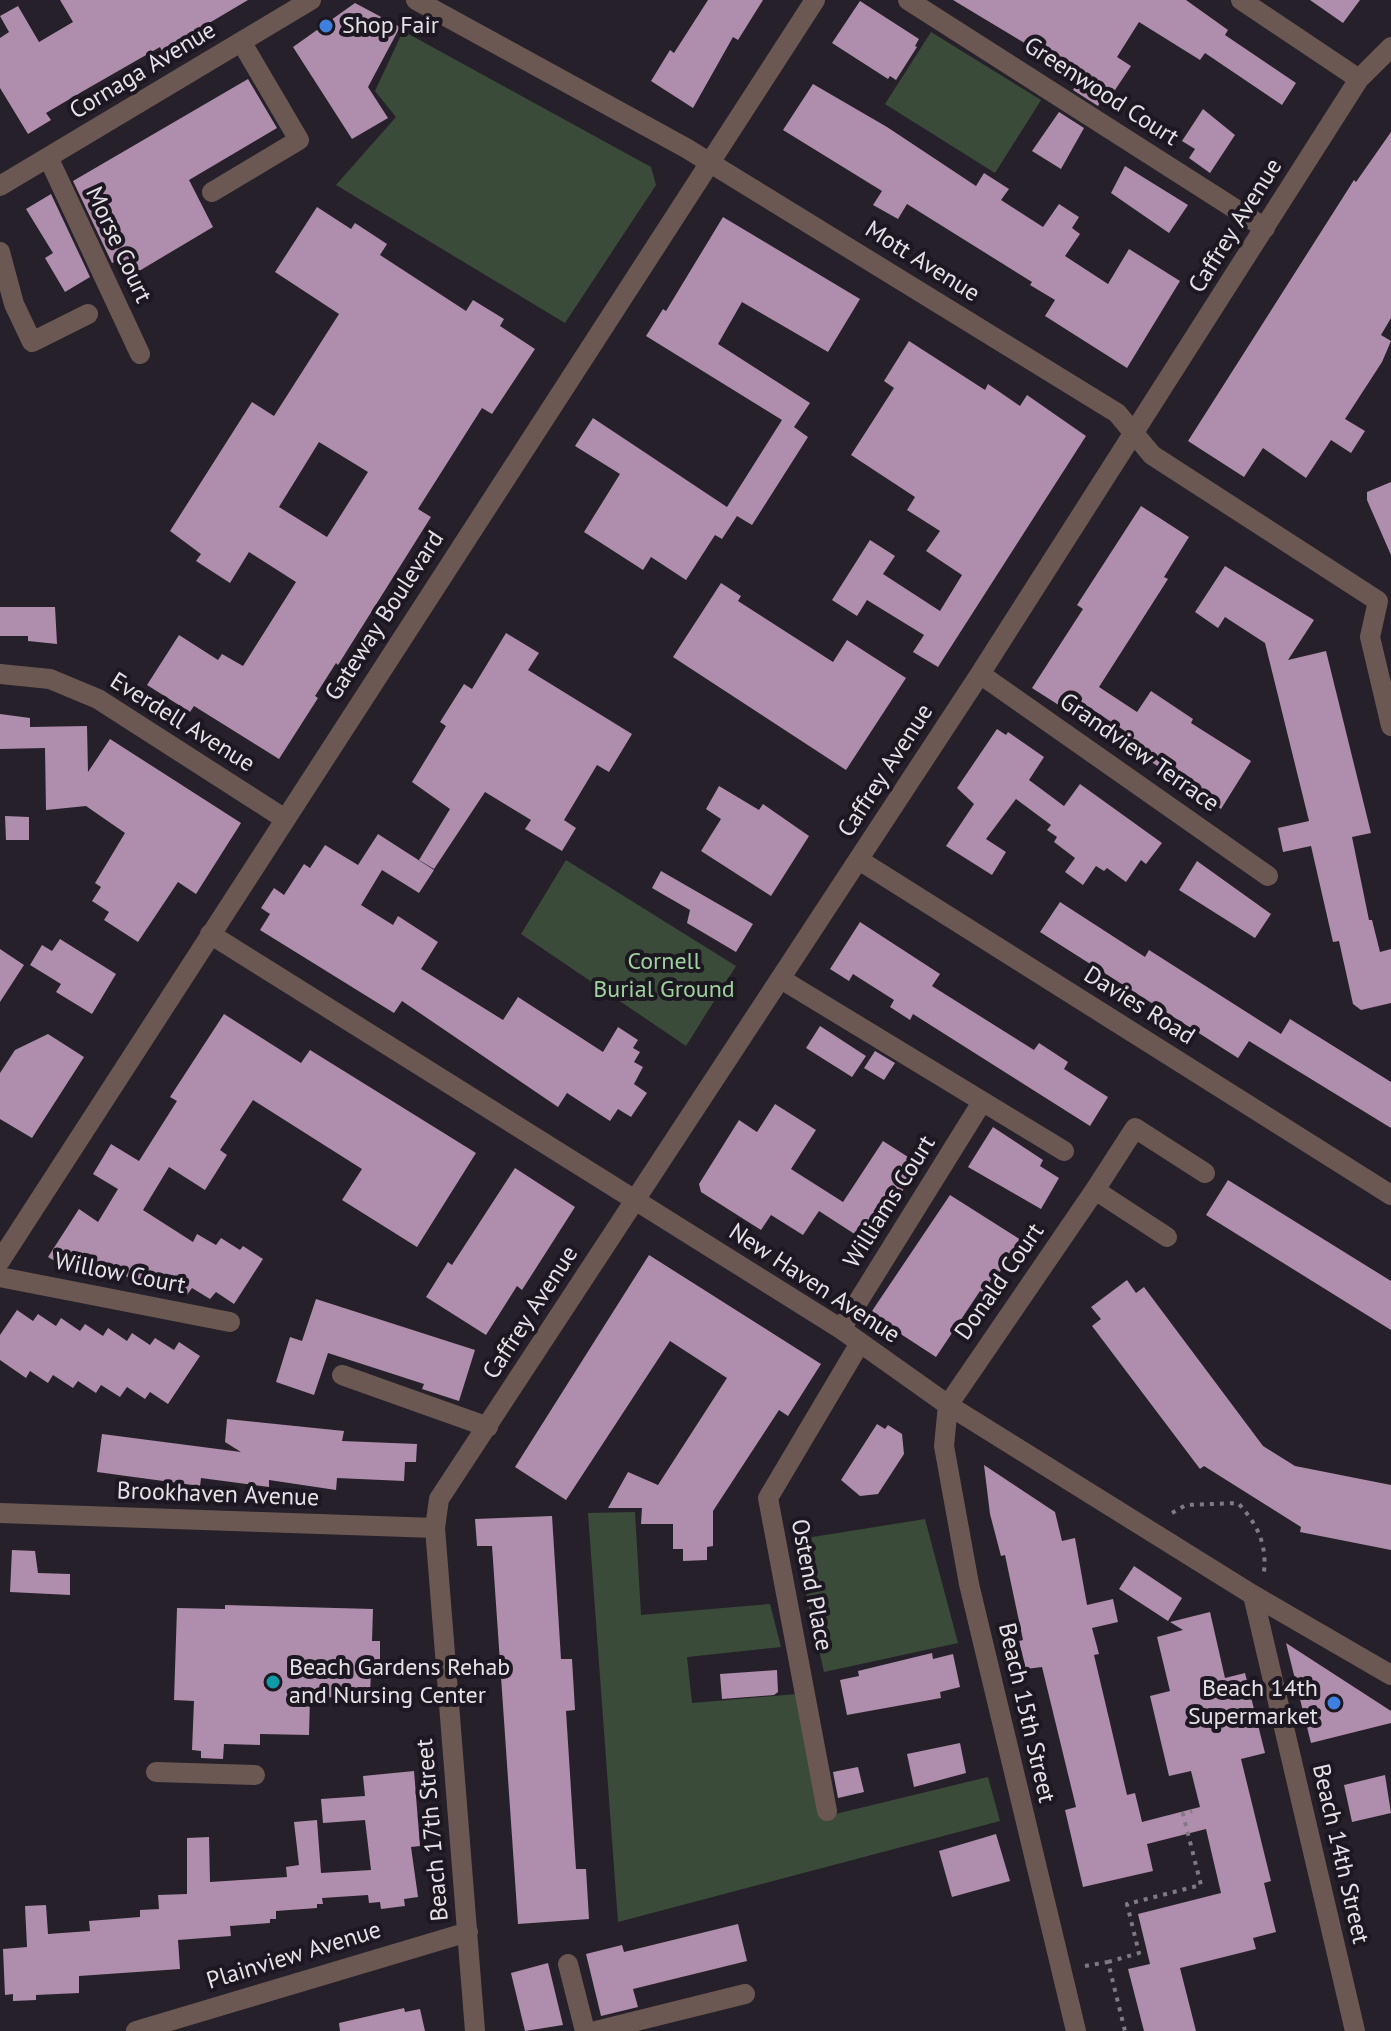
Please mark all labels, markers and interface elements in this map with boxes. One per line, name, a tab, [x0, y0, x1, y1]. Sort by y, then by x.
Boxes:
place label: Shop Fair	[342, 12, 439, 40]
street label: Cornaga Avenue	[65, 16, 221, 126]
marker: Shop Fair	[317, 17, 335, 35]
street label: Greenwood Court	[1018, 31, 1184, 153]
street label: Caffrey Avenue	[1183, 154, 1289, 298]
street label: Morse Court	[79, 183, 157, 307]
street label: Mott Avenue	[859, 215, 985, 309]
street label: Gateway Boulevard	[319, 526, 451, 706]
street label: Everdell Avenue	[104, 667, 260, 779]
street label: Grandview Terrace	[1054, 687, 1224, 819]
street label: Caffrey Avenue	[832, 699, 940, 843]
park label: Cornell Burial Ground	[593, 948, 735, 1004]
street label: Davies Road	[1078, 961, 1200, 1051]
street label: Williams Court	[838, 1131, 942, 1273]
street label: New Haven Avenue	[723, 1218, 905, 1350]
street label: Donald Court	[949, 1218, 1051, 1346]
street label: Caffrey Avenue	[477, 1241, 585, 1385]
street label: Willow Court	[52, 1247, 188, 1301]
street label: Brookhaven Avenue	[116, 1477, 320, 1513]
street label: Ostend Place	[784, 1517, 838, 1653]
street label: Beach 15th Street	[991, 1620, 1061, 1806]
place label: Beach Gardens Rehab and Nursing Center	[289, 1654, 510, 1710]
marker: Beach Gardens Rehab and Nursing Center	[264, 1673, 282, 1691]
place label: Beach 14th Supermarket	[1188, 1675, 1318, 1731]
marker: Beach 14th Supermarket	[1325, 1694, 1343, 1712]
street label: Beach 17th Street	[411, 1738, 455, 1922]
street label: Beach 14th Street	[1305, 1761, 1375, 1947]
street label: Plainview Avenue	[203, 1916, 385, 1996]

